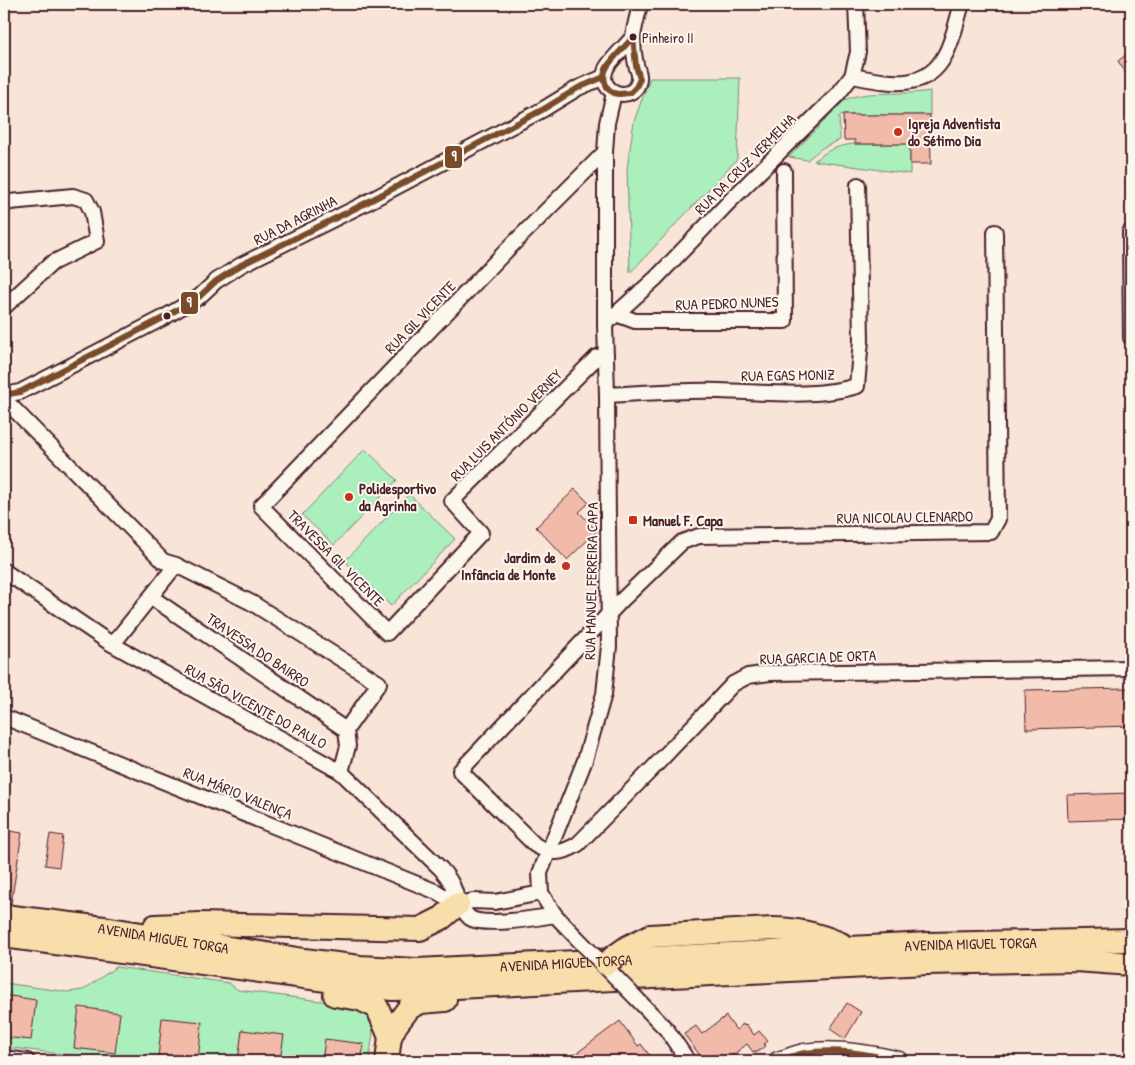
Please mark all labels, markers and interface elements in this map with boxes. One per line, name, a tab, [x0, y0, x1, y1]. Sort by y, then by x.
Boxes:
place label: Pinheiro II	[642, 28, 694, 47]
marker: Pinheiro II	[628, 32, 638, 42]
street label: RUA DA CRUZ VERMELHA	[690, 108, 801, 219]
place label: Igreja Adventista do Sétimo Dia	[908, 113, 1000, 151]
marker: Igreja Adventista do Sétimo Dia	[892, 126, 904, 138]
line badge: 9	[444, 145, 463, 169]
text: 9	[451, 146, 457, 165]
street label: RUA DA AGRINHA	[250, 190, 341, 250]
street label: RUA GIL VICENTE	[380, 276, 460, 358]
line badge: 9	[180, 291, 199, 315]
street label: RUA PEDRO NUNES	[675, 291, 779, 315]
text: 9	[186, 292, 192, 311]
unlabelled marker	[162, 311, 172, 321]
street label: RUA LUIS ANTÓNIO VERNEY	[445, 364, 567, 486]
street label: RUA EGAS MONIZ	[741, 364, 835, 386]
place label: Polidesportivo da Agrinha	[359, 478, 436, 517]
marker: Polidesportivo da Agrinha	[343, 491, 355, 503]
street label: RUA MANUEL FERREIRA CAPA	[579, 501, 603, 660]
street label: TRAVESSA GIL VICENTE	[283, 505, 389, 611]
street label: RUA NICOLAU CLENARDO	[837, 505, 973, 529]
place label: Manuel F. Capa	[643, 510, 723, 532]
marker: Manuel F. Capa	[627, 514, 639, 526]
place label: Jardim de Infância de Monte	[461, 547, 556, 585]
marker: Jardim de Infância de Monte	[560, 560, 572, 572]
street label: TRAVESSA DO BAIRRO	[202, 608, 314, 692]
street label: RUA GARCIA DE ORTA	[759, 644, 877, 670]
street label: RUA SÃO VICENTE DO PAULO	[181, 658, 331, 754]
street label: RUA MÁRIO VALENÇA	[180, 762, 296, 825]
street label: AVENIDA MIGUEL TORGA	[97, 917, 231, 958]
street label: AVENIDA MIGUEL TORGA	[904, 931, 1038, 956]
street label: AVENIDA MIGUEL TORGA	[499, 949, 633, 976]

